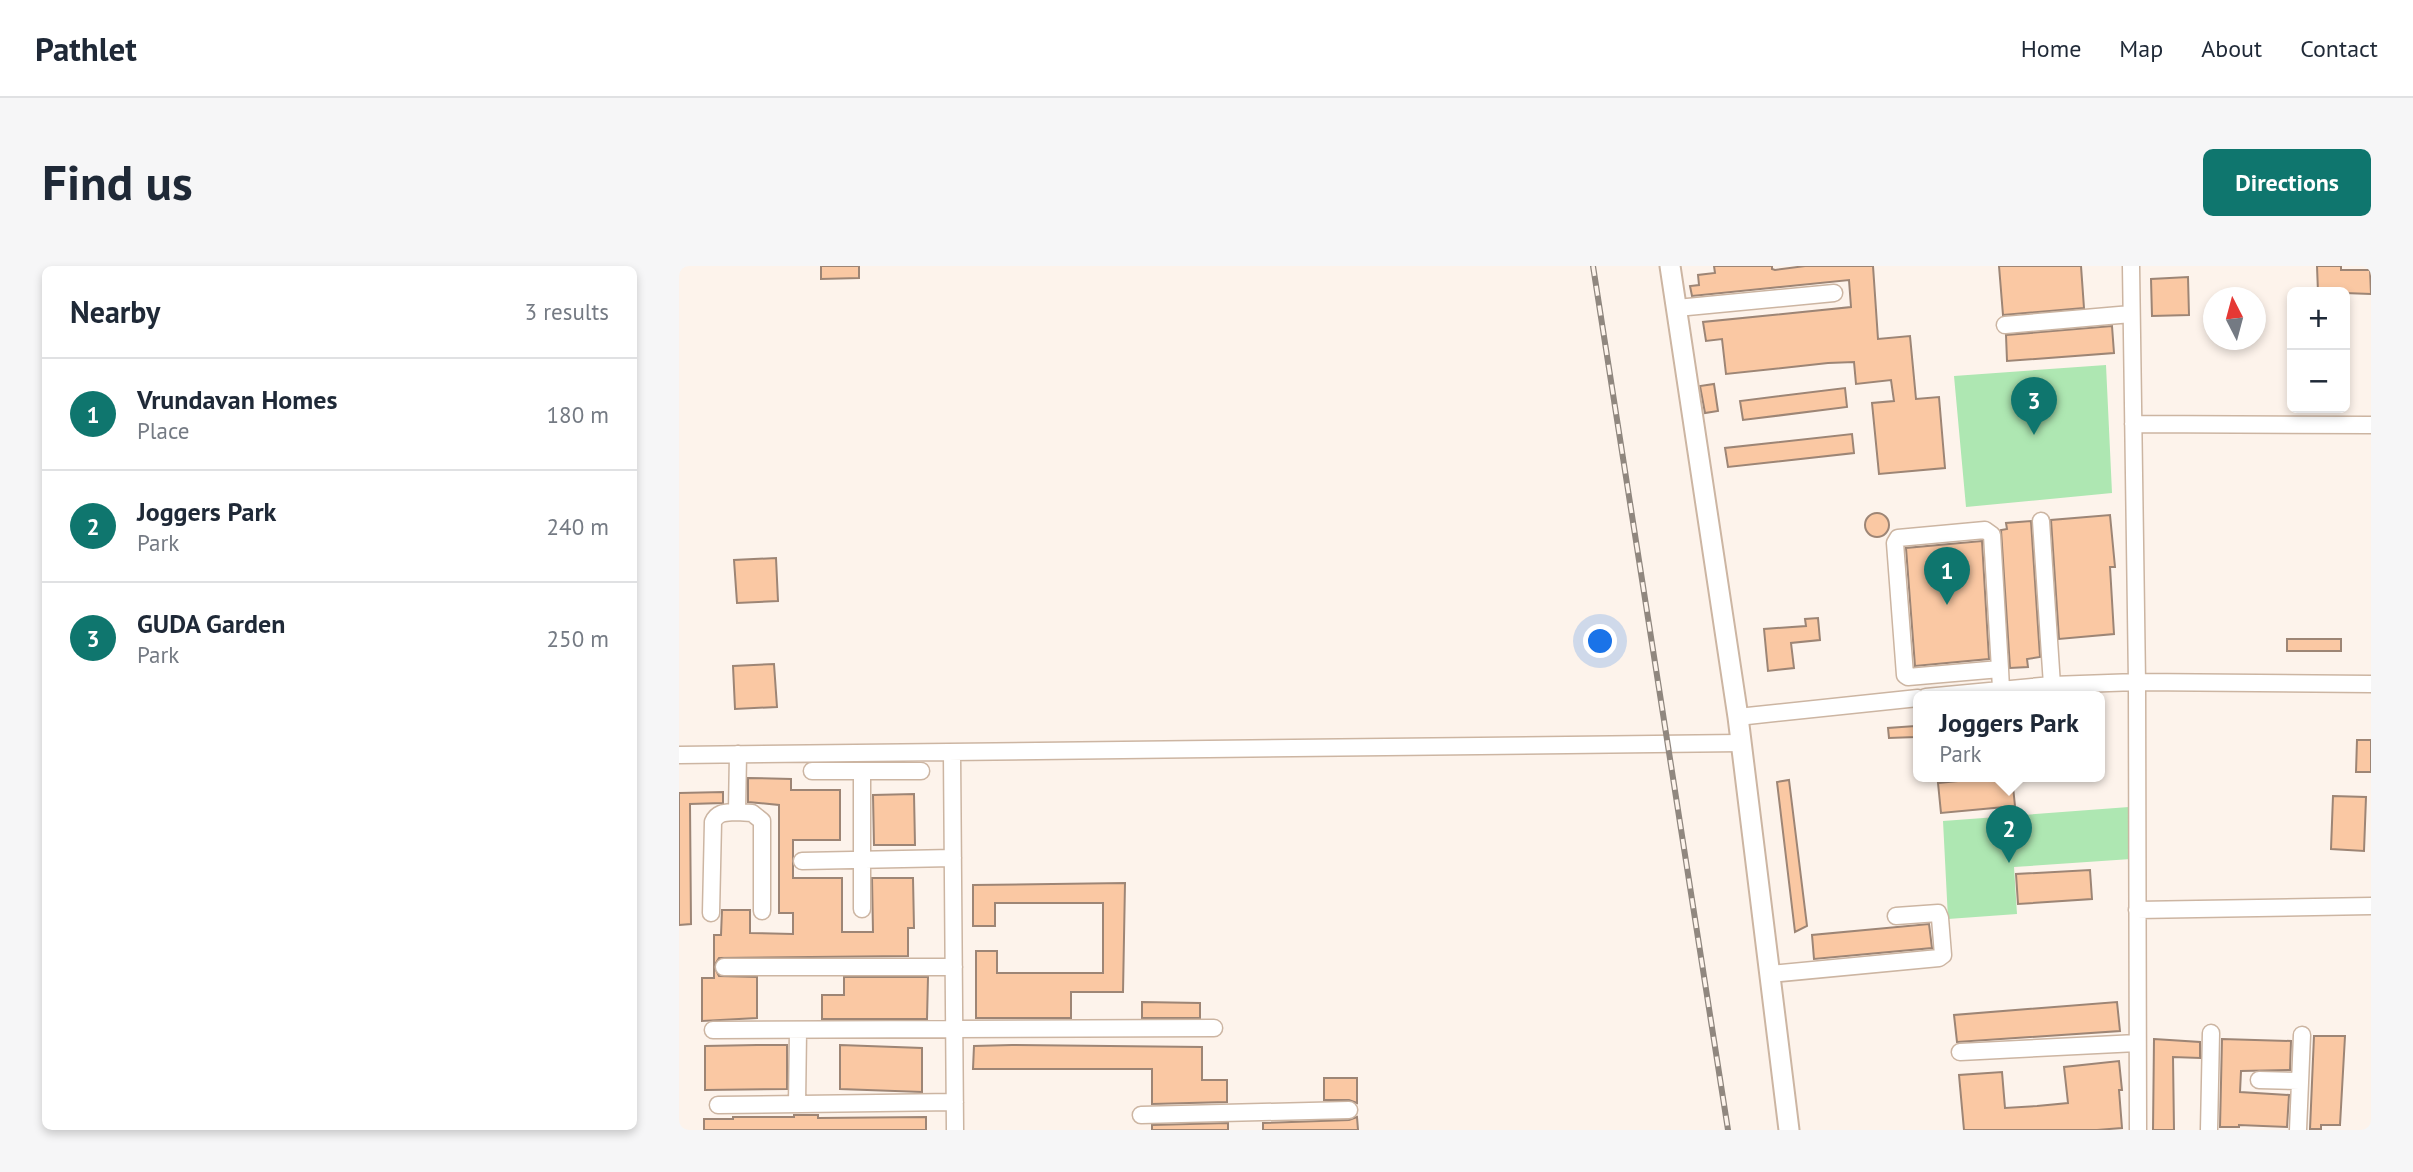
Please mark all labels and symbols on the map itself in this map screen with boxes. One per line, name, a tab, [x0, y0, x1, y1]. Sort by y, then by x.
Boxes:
north arrow	[2203, 287, 2266, 350]
pin: 3	[2011, 377, 2057, 435]
pin: 1	[1924, 547, 1970, 605]
your location	[1583, 624, 1617, 658]
pin: 2	[1986, 805, 2032, 863]

